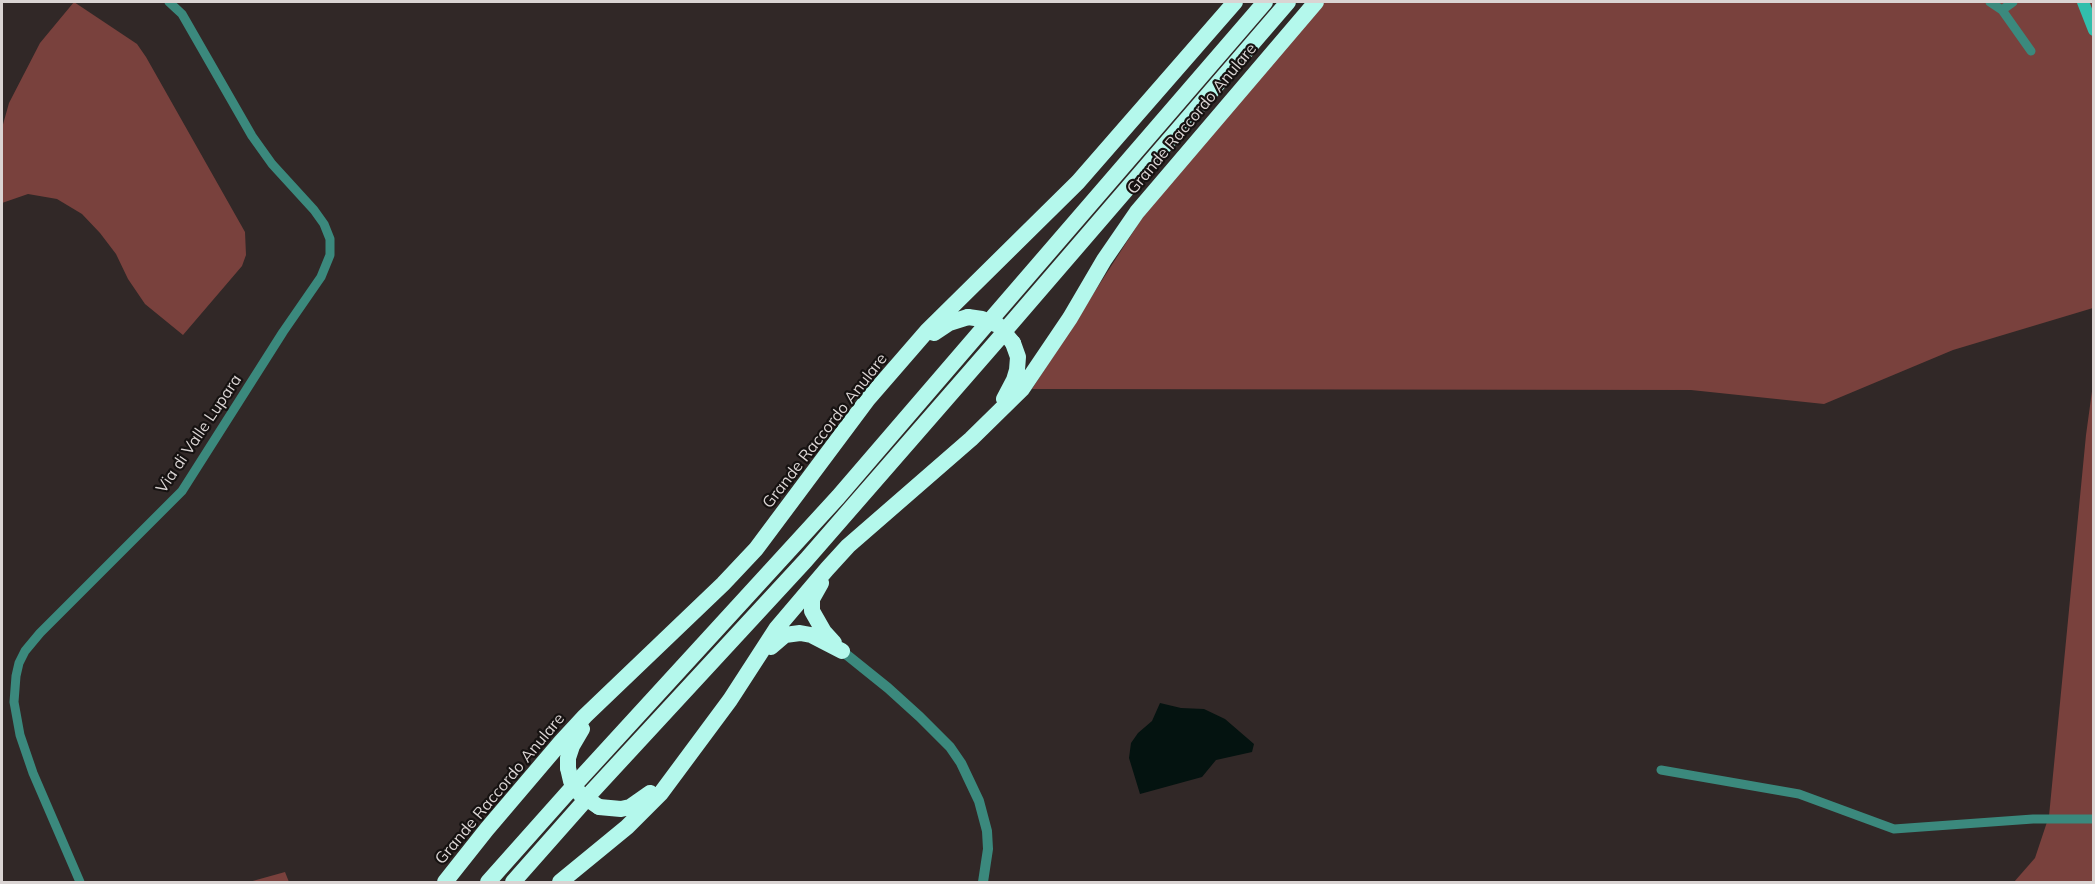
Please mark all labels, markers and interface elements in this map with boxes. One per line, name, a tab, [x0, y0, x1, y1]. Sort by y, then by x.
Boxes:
street label: Grande Raccordo Anulare	[1123, 40, 1261, 198]
street label: Grande Raccordo Anulare	[759, 350, 891, 512]
street label: Via di Valle Lupara	[152, 371, 246, 497]
street label: Grande Raccordo Anulare	[431, 710, 569, 868]

